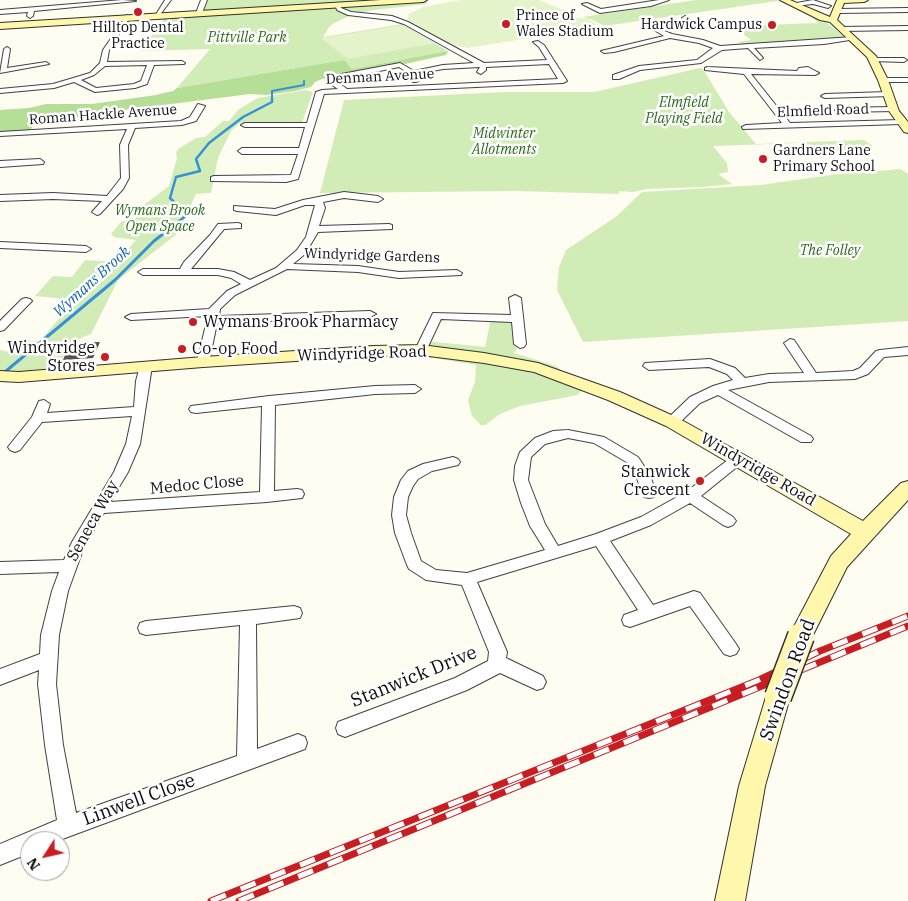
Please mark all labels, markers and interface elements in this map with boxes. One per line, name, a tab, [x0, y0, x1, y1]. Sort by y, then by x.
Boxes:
marker: Hilltop Dental Practice	[132, 6, 144, 18]
place label: Prince of Wales Stadium	[516, 8, 614, 40]
place label: Hardwick Campus	[641, 17, 762, 33]
marker: Prince of Wales Stadium	[500, 18, 512, 30]
marker: Hardwick Campus	[766, 19, 778, 31]
place label: Hilltop Dental Practice	[92, 20, 184, 52]
park label: Pittville Park	[207, 30, 287, 46]
street label: Denman Avenue	[325, 66, 435, 88]
park label: Elmfield Playing Field	[645, 95, 723, 128]
street label: Roman Hackle Avenue	[28, 101, 178, 129]
street label: Elmfield Road	[777, 101, 869, 121]
park label: Midwinter Allotments	[472, 126, 536, 158]
place label: Gardners Lane Primary School	[773, 143, 875, 176]
marker: Gardners Lane Primary School	[757, 153, 769, 165]
park label: Wymans Brook Open Space	[115, 203, 205, 236]
water label: Wymans Brook	[50, 243, 134, 321]
park label: The Folley	[800, 243, 860, 259]
street label: Windyridge Gardens	[304, 245, 440, 267]
place label: Wymans Brook Pharmacy	[203, 312, 398, 332]
marker: Wymans Brook Pharmacy	[187, 316, 199, 328]
place label: Windyridge Stores	[7, 338, 95, 376]
place label: Co-op Food	[192, 339, 278, 359]
street label: Windyridge Road	[297, 342, 427, 366]
marker: Co-op Food	[176, 343, 188, 355]
marker: Windyridge Stores	[99, 351, 111, 363]
street label: Windyridge Road	[697, 429, 819, 511]
place label: Stanwick Crescent	[621, 462, 690, 500]
street label: Medoc Close	[149, 471, 245, 499]
marker: Stanwick Crescent	[694, 475, 706, 487]
street label: Seneca Way	[63, 477, 123, 565]
street label: Swindon Road	[755, 616, 821, 744]
street label: Stanwick Drive	[348, 641, 480, 713]
street label: Linwell Close	[80, 769, 198, 831]
north arrow	[20, 831, 70, 881]
text: N	[23, 854, 44, 874]

